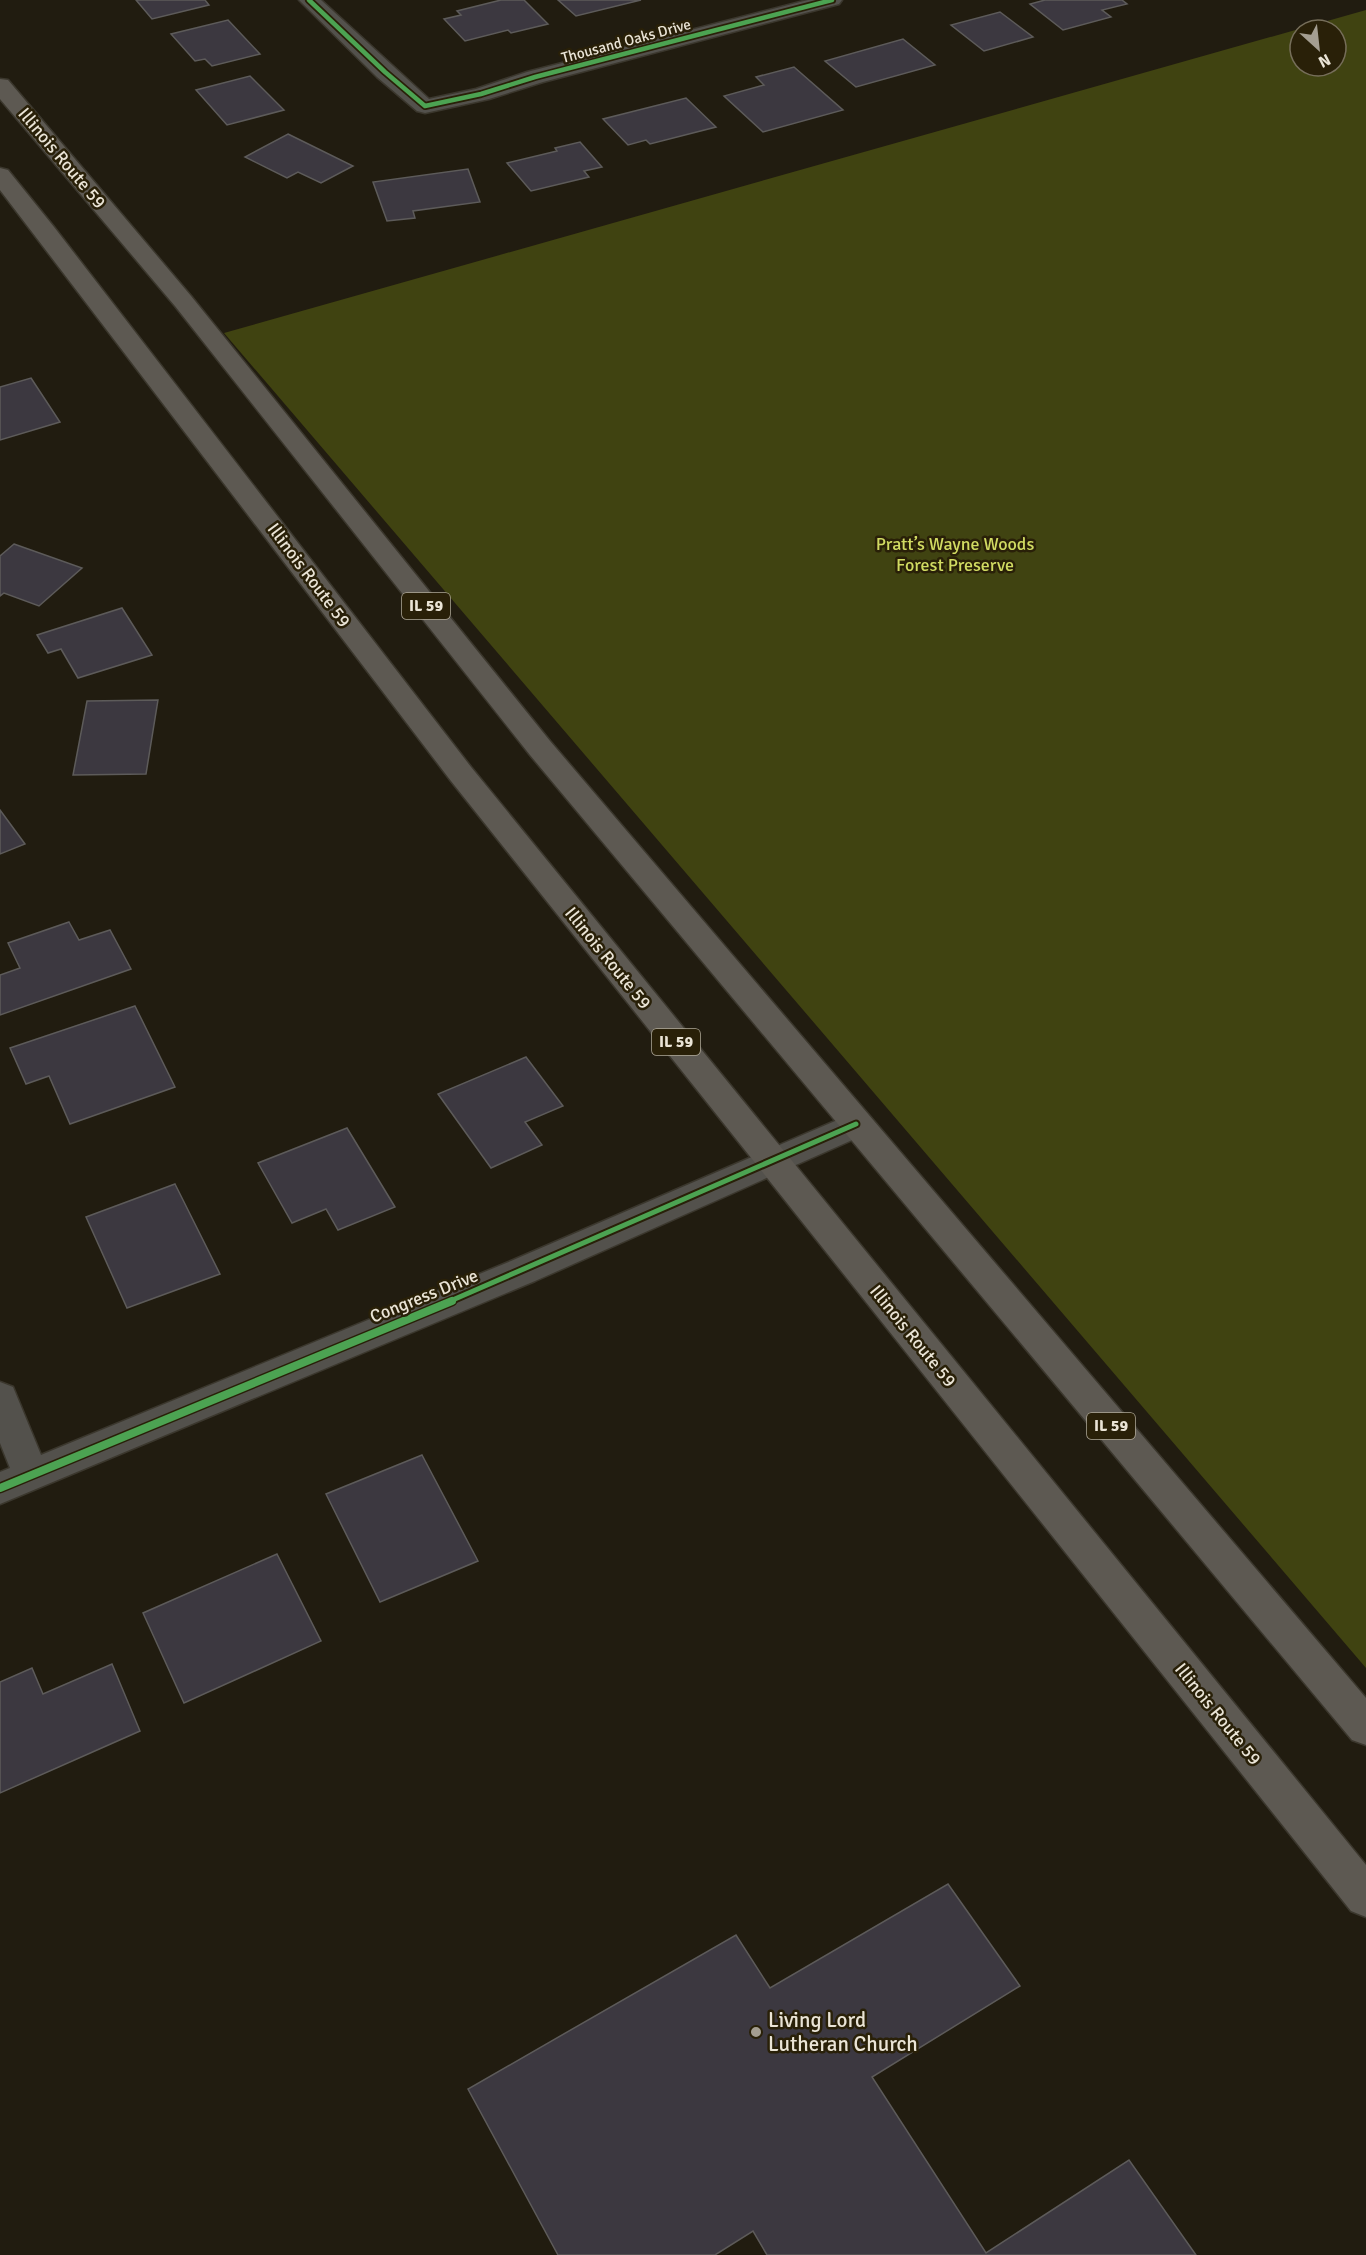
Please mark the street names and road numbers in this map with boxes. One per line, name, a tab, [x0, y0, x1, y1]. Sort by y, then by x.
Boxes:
street label: Thousand Oaks Drive	[559, 15, 693, 67]
street label: Illinois Route 59	[14, 103, 110, 213]
street label: Illinois Route 59	[263, 519, 355, 631]
road number: IL 59	[402, 593, 450, 619]
street label: Illinois Route 59	[560, 903, 656, 1013]
road number: IL 59	[652, 1029, 700, 1055]
street label: Congress Drive	[367, 1264, 481, 1328]
street label: Illinois Route 59	[865, 1281, 961, 1391]
road number: IL 59	[1087, 1413, 1135, 1439]
street label: Illinois Route 59	[1170, 1659, 1266, 1769]

